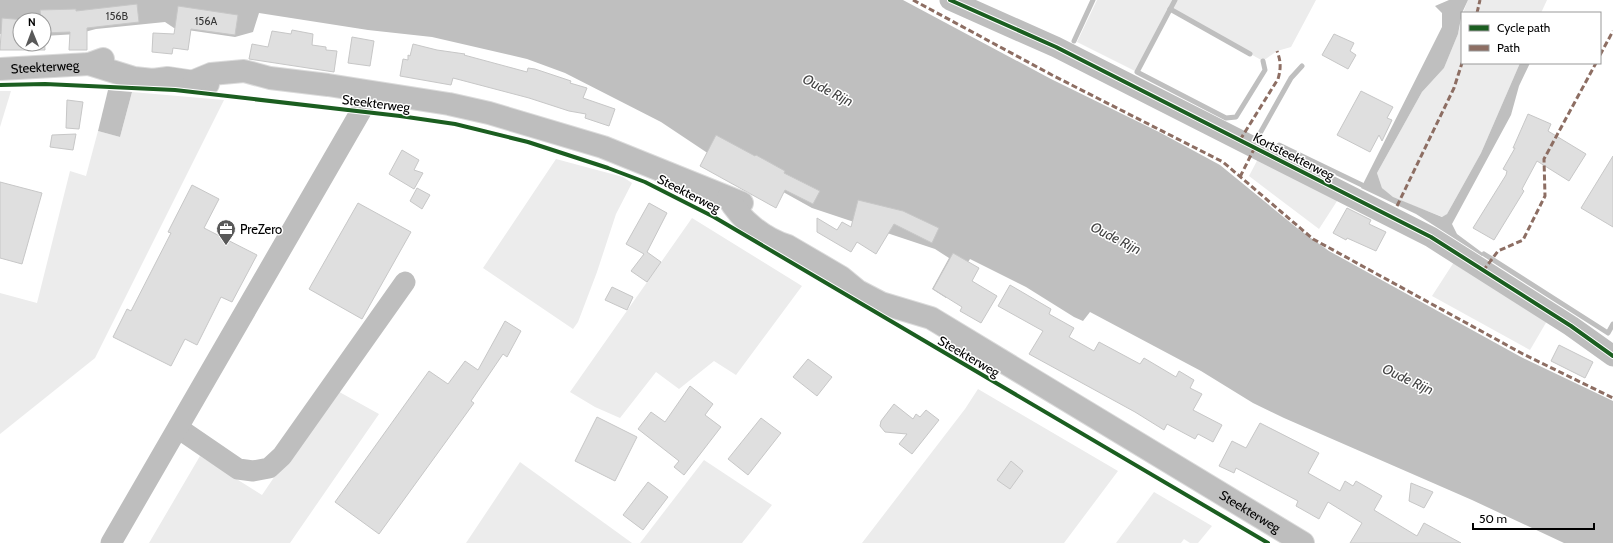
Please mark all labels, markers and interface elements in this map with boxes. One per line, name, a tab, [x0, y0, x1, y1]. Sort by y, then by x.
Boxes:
house number: 156B	[106, 9, 129, 23]
north arrow	[12, 12, 52, 52]
legend	[1461, 12, 1601, 64]
house number: 156A	[195, 14, 218, 28]
text: N	[28, 15, 36, 29]
text: Cycle path	[1497, 20, 1550, 35]
text: Path	[1497, 40, 1520, 55]
street label: Steekterweg	[10, 57, 80, 76]
water label: Oude Rijn	[800, 70, 856, 110]
street label: Steekterweg	[341, 91, 411, 115]
street label: Kortsteekterweg	[1251, 129, 1338, 184]
street label: Steekterweg	[655, 170, 724, 216]
office icon: PreZero	[215, 218, 237, 246]
water label: Oude Rijn	[1088, 218, 1144, 258]
place label: PreZero	[240, 221, 282, 237]
street label: Steekterweg	[935, 332, 1003, 380]
water label: Oude Rijn	[1380, 359, 1436, 399]
street label: Steekterweg	[1217, 486, 1284, 536]
scale bar	[1473, 505, 1594, 531]
text: 50 m	[1479, 511, 1507, 526]

